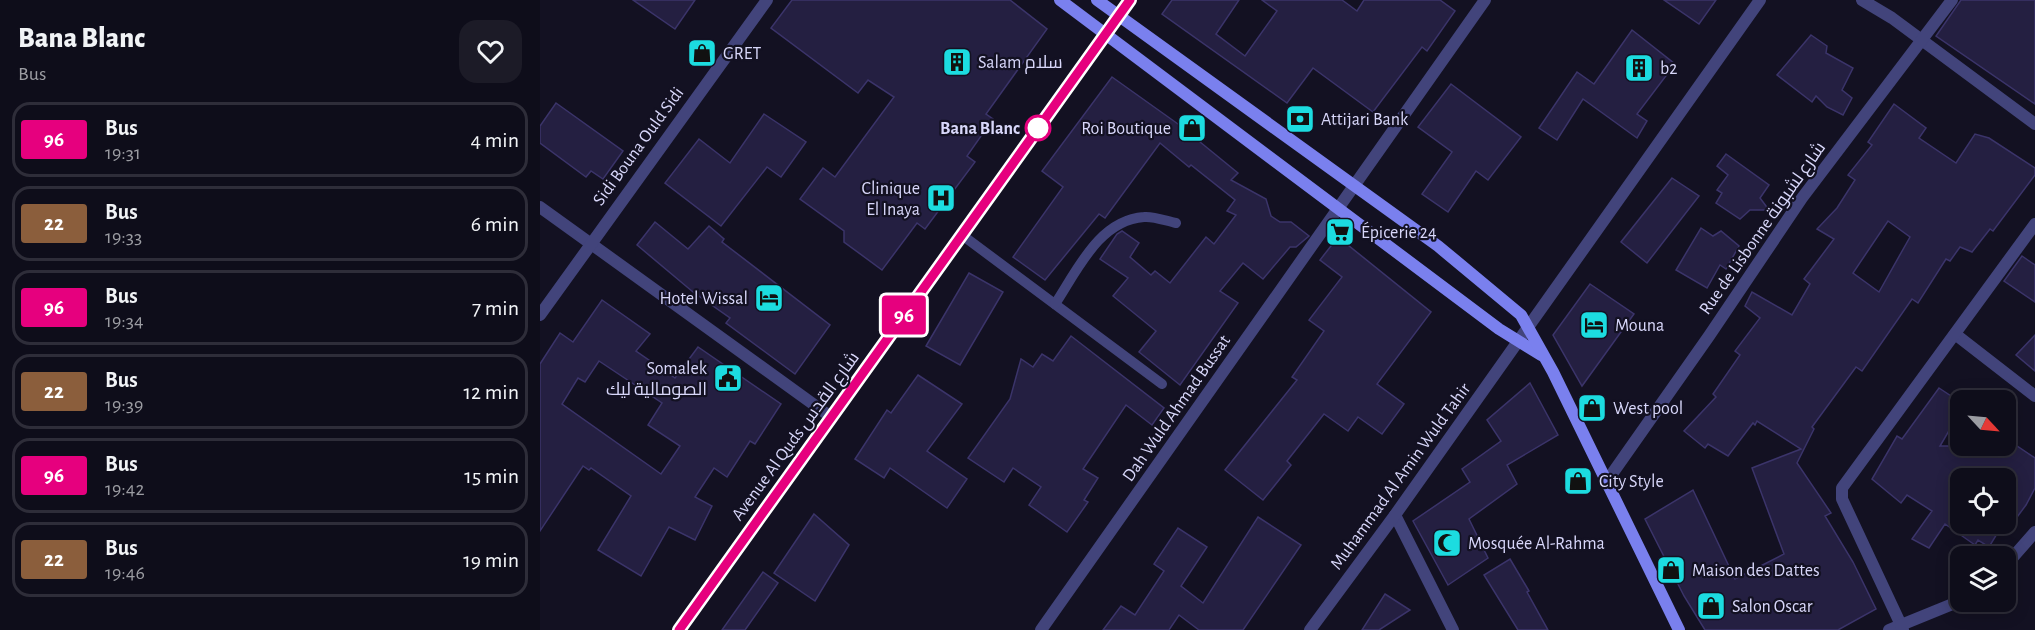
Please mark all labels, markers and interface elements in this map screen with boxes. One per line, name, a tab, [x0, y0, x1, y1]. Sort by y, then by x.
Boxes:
button: heart	[459, 20, 522, 83]
text: Bana Blanc	[18, 25, 145, 53]
shop icon: GRET	[686, 37, 718, 69]
place label: GRET	[723, 45, 761, 63]
building icon: Salam سلام	[941, 46, 973, 78]
building icon: b2	[1623, 52, 1655, 84]
place label: Salam سلام	[978, 54, 1063, 74]
place label: b2	[1660, 60, 1677, 78]
text: Bus	[18, 64, 46, 84]
street label: Sidi Bouna Ould Sidi	[590, 84, 688, 209]
bank icon: Attijari Bank	[1284, 103, 1316, 135]
place label: Attijari Bank	[1321, 111, 1409, 129]
shop icon: Roi Boutique	[1176, 112, 1208, 144]
marker: Bana Blanc	[1025, 115, 1051, 141]
text: Bus	[105, 117, 138, 139]
place label: Bana Blanc	[940, 120, 1020, 138]
place label: Roi Boutique	[1081, 120, 1171, 138]
text: 96	[44, 129, 64, 150]
text: 4 min	[471, 129, 519, 151]
street label: Rue de Lisbonne شارع لشبونة	[1696, 139, 1831, 319]
text: 19:31	[105, 143, 141, 163]
place label: Clinique El Inaya	[862, 180, 920, 219]
hospital icon: Clinique El Inaya	[925, 182, 957, 214]
text: Bus	[105, 201, 138, 223]
text: 22	[44, 213, 64, 234]
text: 6 min	[471, 213, 519, 235]
supermarket icon: Épicerie 24	[1324, 216, 1356, 248]
place label: Épicerie 24	[1361, 221, 1437, 242]
text: 19:33	[105, 227, 142, 247]
hotel icon: Hotel Wissal	[753, 282, 785, 314]
text: Bus	[105, 285, 138, 307]
place label: Hotel Wissal	[659, 290, 748, 308]
line badge: 96	[877, 296, 931, 334]
text: 96	[44, 297, 64, 318]
text: 7 min	[472, 297, 519, 319]
text: 96	[894, 305, 914, 326]
hotel icon: Mouna	[1578, 309, 1610, 341]
text: 19:34	[105, 311, 144, 331]
place label: Mouna	[1615, 317, 1664, 335]
street label: Dah Wuld Ahmad Bussat	[1119, 332, 1234, 485]
street label: Avenue Al Quds شارع القدس	[728, 348, 865, 525]
place label: Somalek الصومالية ليك	[606, 360, 708, 400]
public building icon: Somalek الصومالية ليك	[712, 362, 744, 394]
text: Bus	[105, 369, 138, 391]
street label: Muhammad Al Amin Wuld Tahir	[1327, 380, 1474, 573]
text: 22	[44, 381, 64, 402]
text: 12 min	[464, 381, 519, 403]
north arrow	[1950, 390, 2016, 456]
map controls	[1950, 390, 2016, 612]
shop icon: West pool	[1576, 392, 1608, 424]
text: 19:39	[105, 395, 144, 415]
place label: West pool	[1613, 400, 1683, 418]
text: Bus	[105, 453, 138, 475]
text: 96	[44, 465, 64, 486]
text: 15 min	[464, 465, 519, 487]
shop icon: City Style	[1562, 465, 1594, 497]
button: locate	[1950, 468, 2016, 534]
place label: City Style	[1599, 473, 1664, 491]
text: 19:42	[105, 479, 145, 499]
mosque icon: Mosquée Al-Rahma	[1431, 527, 1463, 559]
place label: Mosquée Al-Rahma	[1468, 535, 1605, 553]
text: Bus	[105, 537, 138, 559]
button: layers	[1950, 546, 2016, 612]
text: 22	[44, 549, 64, 570]
text: 19 min	[463, 549, 519, 571]
shop icon: Maison des Dattes	[1655, 554, 1687, 586]
place label: Maison des Dattes	[1692, 562, 1820, 580]
text: 19:46	[105, 563, 145, 583]
shop icon: Salon Oscar	[1695, 590, 1727, 622]
place label: Salon Oscar	[1732, 598, 1813, 616]

